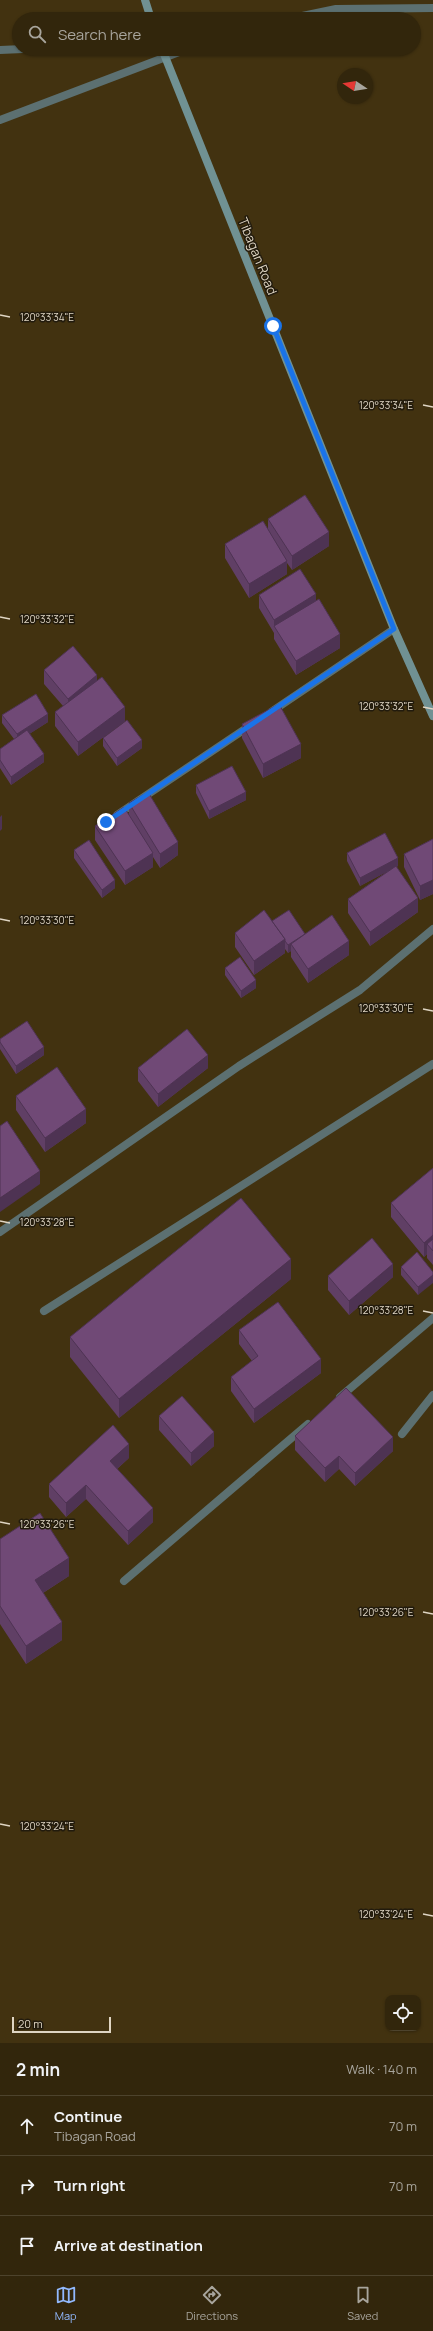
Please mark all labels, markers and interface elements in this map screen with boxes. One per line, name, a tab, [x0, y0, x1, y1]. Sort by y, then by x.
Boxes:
search box	[12, 12, 421, 56]
icon: search	[26, 23, 48, 45]
text: Search here	[58, 24, 141, 45]
north arrow	[337, 68, 373, 104]
street label: Tibagan Road	[234, 215, 282, 297]
text: 120°33'34"E	[20, 310, 74, 324]
route start	[264, 317, 282, 335]
text: 120°33'34"E	[359, 398, 413, 412]
text: 120°33'32"E	[20, 612, 74, 626]
text: 120°33'32"E	[359, 699, 413, 713]
route end	[97, 813, 115, 831]
text: 120°33'30"E	[20, 913, 75, 927]
text: 120°33'30"E	[359, 1001, 414, 1015]
text: 120°33'28"E	[20, 1215, 75, 1229]
text: 120°33'28"E	[359, 1303, 414, 1317]
text: 120°33'26"E	[20, 1517, 75, 1531]
text: 120°33'26"E	[359, 1605, 414, 1619]
text: 120°33'24"E	[20, 1819, 74, 1833]
text: 120°33'24"E	[359, 1907, 413, 1921]
map controls	[385, 1995, 421, 2031]
button: locate	[385, 1995, 421, 2031]
scale bar	[12, 2015, 111, 2034]
text: 20 m	[18, 2016, 43, 2031]
text: 2 min	[16, 2058, 60, 2081]
text: Walk · 140 m	[346, 2060, 417, 2078]
text: Continue	[54, 2106, 122, 2127]
icon: ahead	[16, 2115, 38, 2137]
text: 70 m	[389, 2117, 417, 2135]
text: Tibagan Road	[54, 2127, 136, 2145]
icon: right	[16, 2175, 38, 2197]
text: Turn right	[54, 2175, 125, 2196]
text: 70 m	[389, 2177, 417, 2195]
icon: arrive	[16, 2235, 38, 2257]
text: Arrive at destination	[54, 2235, 203, 2256]
tab: Map	[55, 2284, 77, 2323]
tab: Directions	[186, 2284, 238, 2323]
tab: Saved	[347, 2284, 378, 2323]

